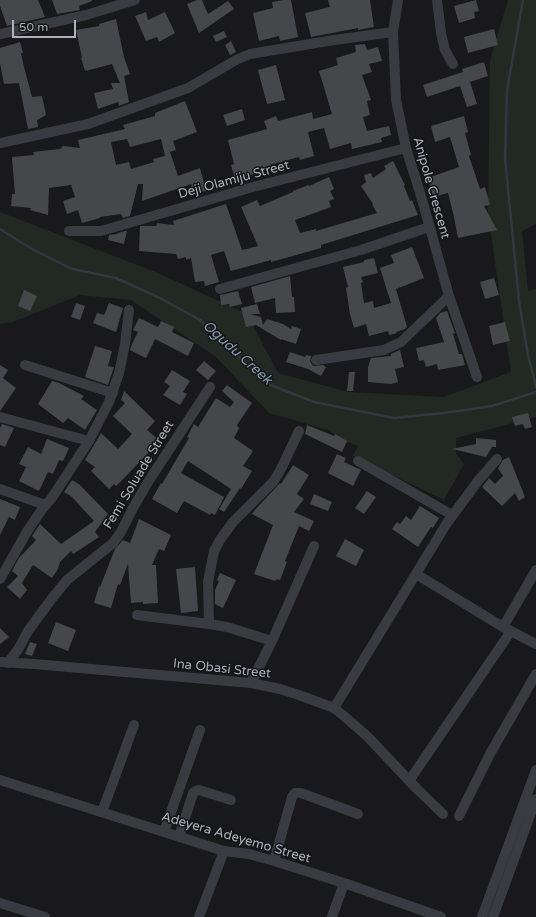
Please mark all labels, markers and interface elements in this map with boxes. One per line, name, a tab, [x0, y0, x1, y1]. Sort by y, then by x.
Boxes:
scale bar	[14, 12, 78, 38]
text: 50 m	[19, 20, 48, 34]
street label: Anipole Crescent	[409, 135, 453, 241]
street label: Deji Olamiju Street	[177, 158, 291, 202]
water label: Ogudu Creek	[199, 317, 275, 389]
street label: Femi Soluade Street	[100, 418, 178, 532]
street label: Ina Obasi Street	[172, 656, 272, 682]
street label: Adeyera Adeyemo Street	[160, 809, 312, 867]

